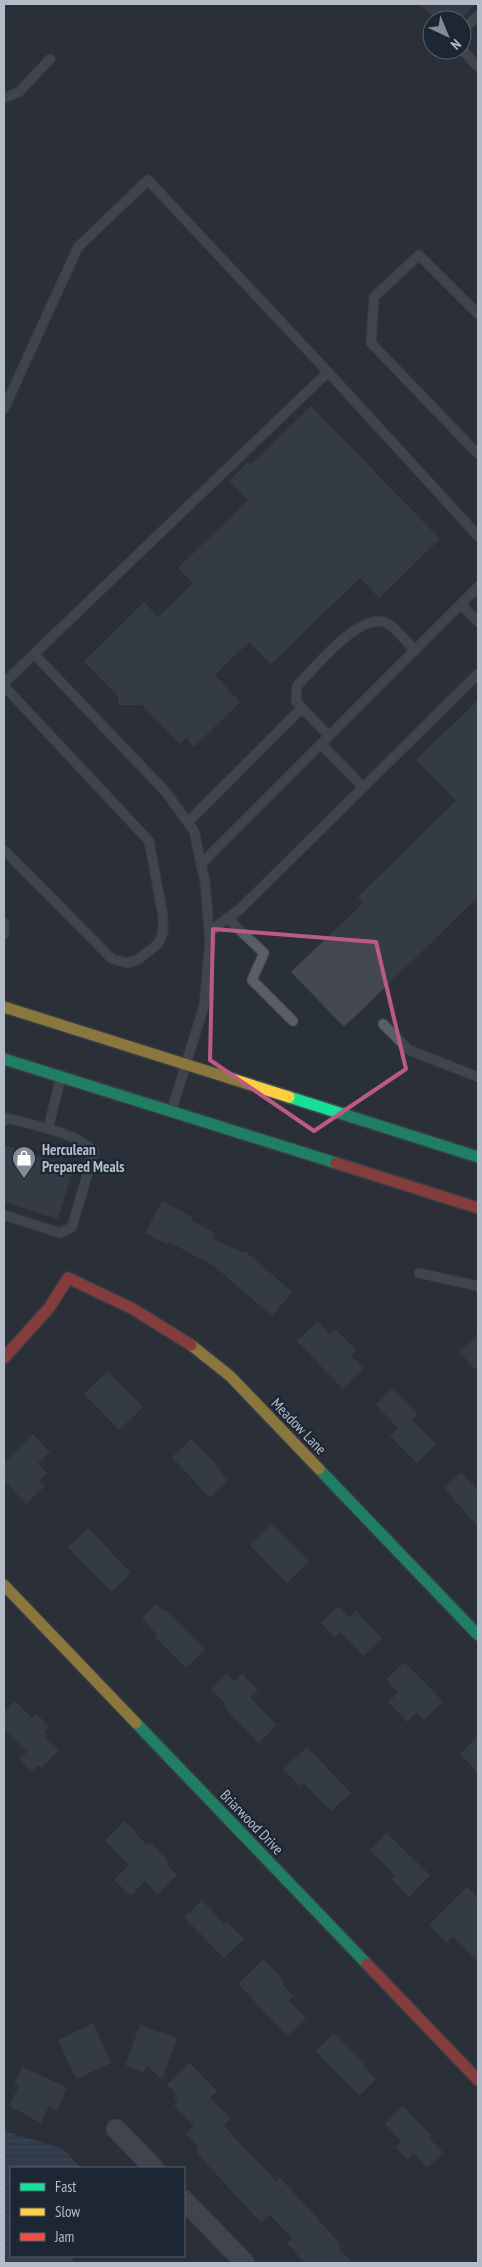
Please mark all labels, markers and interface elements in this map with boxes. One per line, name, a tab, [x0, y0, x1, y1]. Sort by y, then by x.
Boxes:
north arrow	[422, 10, 472, 60]
text: N	[447, 35, 465, 53]
place label: Herculean Prepared Meals	[42, 1140, 125, 1176]
shop icon: Herculean Prepared Meals	[11, 1145, 37, 1179]
street label: Meadow Lane	[267, 1394, 331, 1458]
street label: Briarwood Drive	[216, 1785, 288, 1859]
legend	[10, 2167, 185, 2257]
text: Fast	[55, 2177, 76, 2196]
text: Slow	[55, 2202, 80, 2221]
text: Jam	[54, 2227, 74, 2246]

